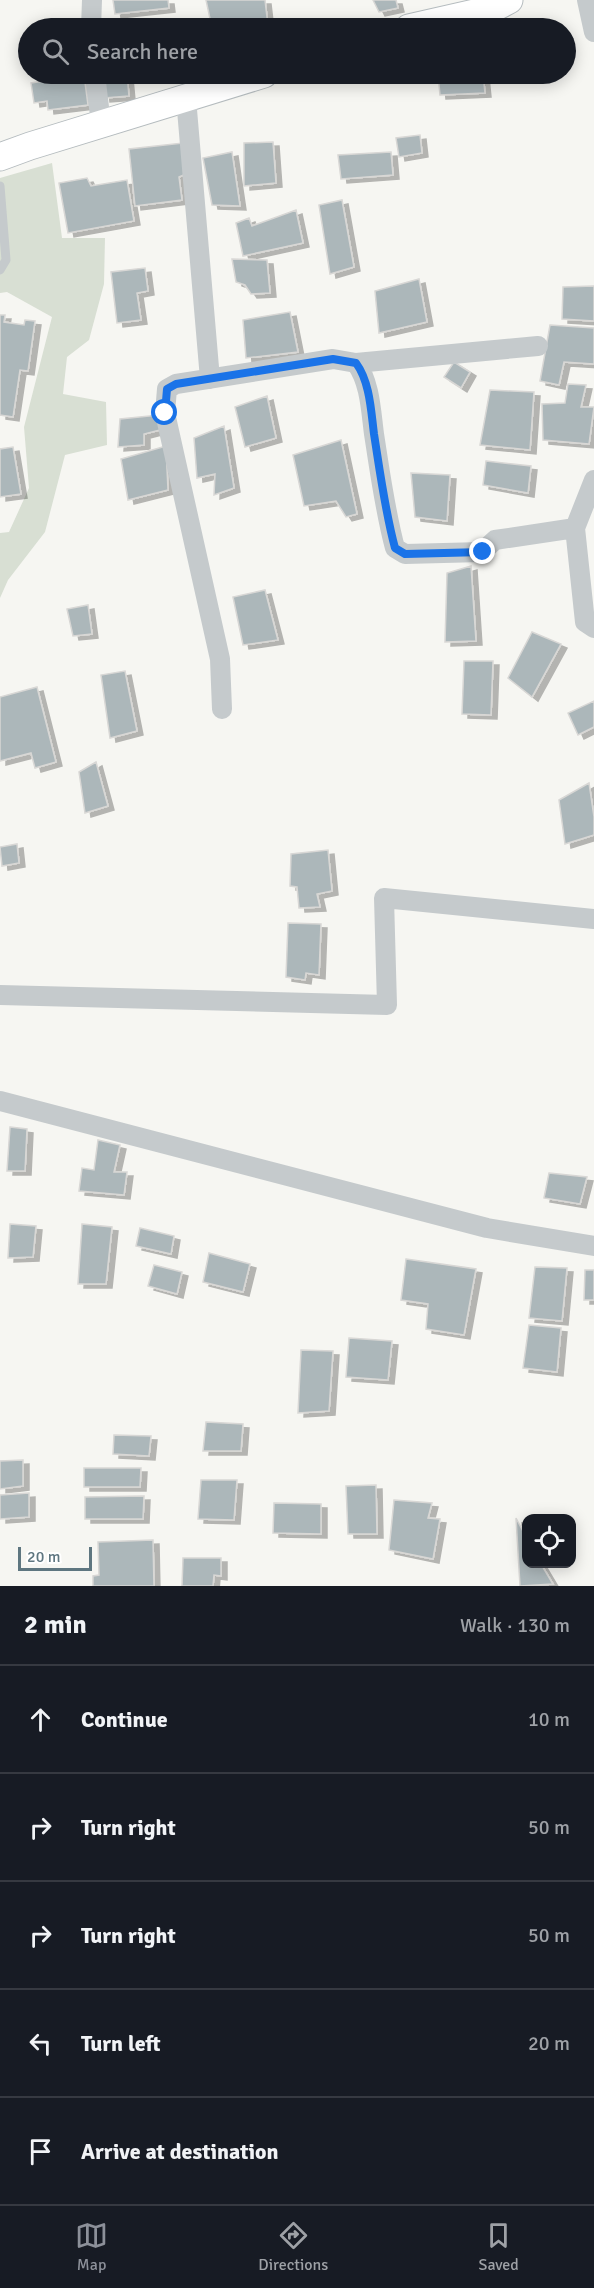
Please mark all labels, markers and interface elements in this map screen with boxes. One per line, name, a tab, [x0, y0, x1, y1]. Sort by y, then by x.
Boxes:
search box	[18, 18, 576, 84]
icon: search	[39, 35, 72, 68]
text: Search here	[87, 38, 198, 65]
route start	[151, 399, 177, 425]
route end	[469, 538, 495, 564]
map controls	[522, 1514, 576, 1568]
button: locate	[522, 1514, 576, 1568]
scale bar	[18, 1544, 92, 1572]
text: 20 m	[27, 1547, 61, 1567]
text: 2 min	[24, 1609, 87, 1641]
text: Walk · 130 m	[460, 1613, 570, 1638]
icon: ahead	[24, 1703, 57, 1736]
text: Continue	[81, 1706, 168, 1733]
text: 10 m	[528, 1707, 570, 1732]
icon: right	[24, 1811, 57, 1844]
text: Turn right	[81, 1814, 176, 1841]
text: 50 m	[528, 1815, 570, 1840]
icon: right	[24, 1919, 57, 1952]
text: Turn right	[81, 1922, 176, 1949]
text: 50 m	[528, 1923, 570, 1948]
icon: left	[24, 2027, 57, 2060]
text: Turn left	[81, 2030, 161, 2057]
text: 20 m	[528, 2031, 570, 2056]
icon: arrive	[24, 2135, 57, 2168]
text: Arrive at destination	[81, 2138, 278, 2165]
tab: Map	[75, 2219, 108, 2275]
tab: Directions	[258, 2219, 328, 2275]
tab: Saved	[479, 2219, 519, 2275]

